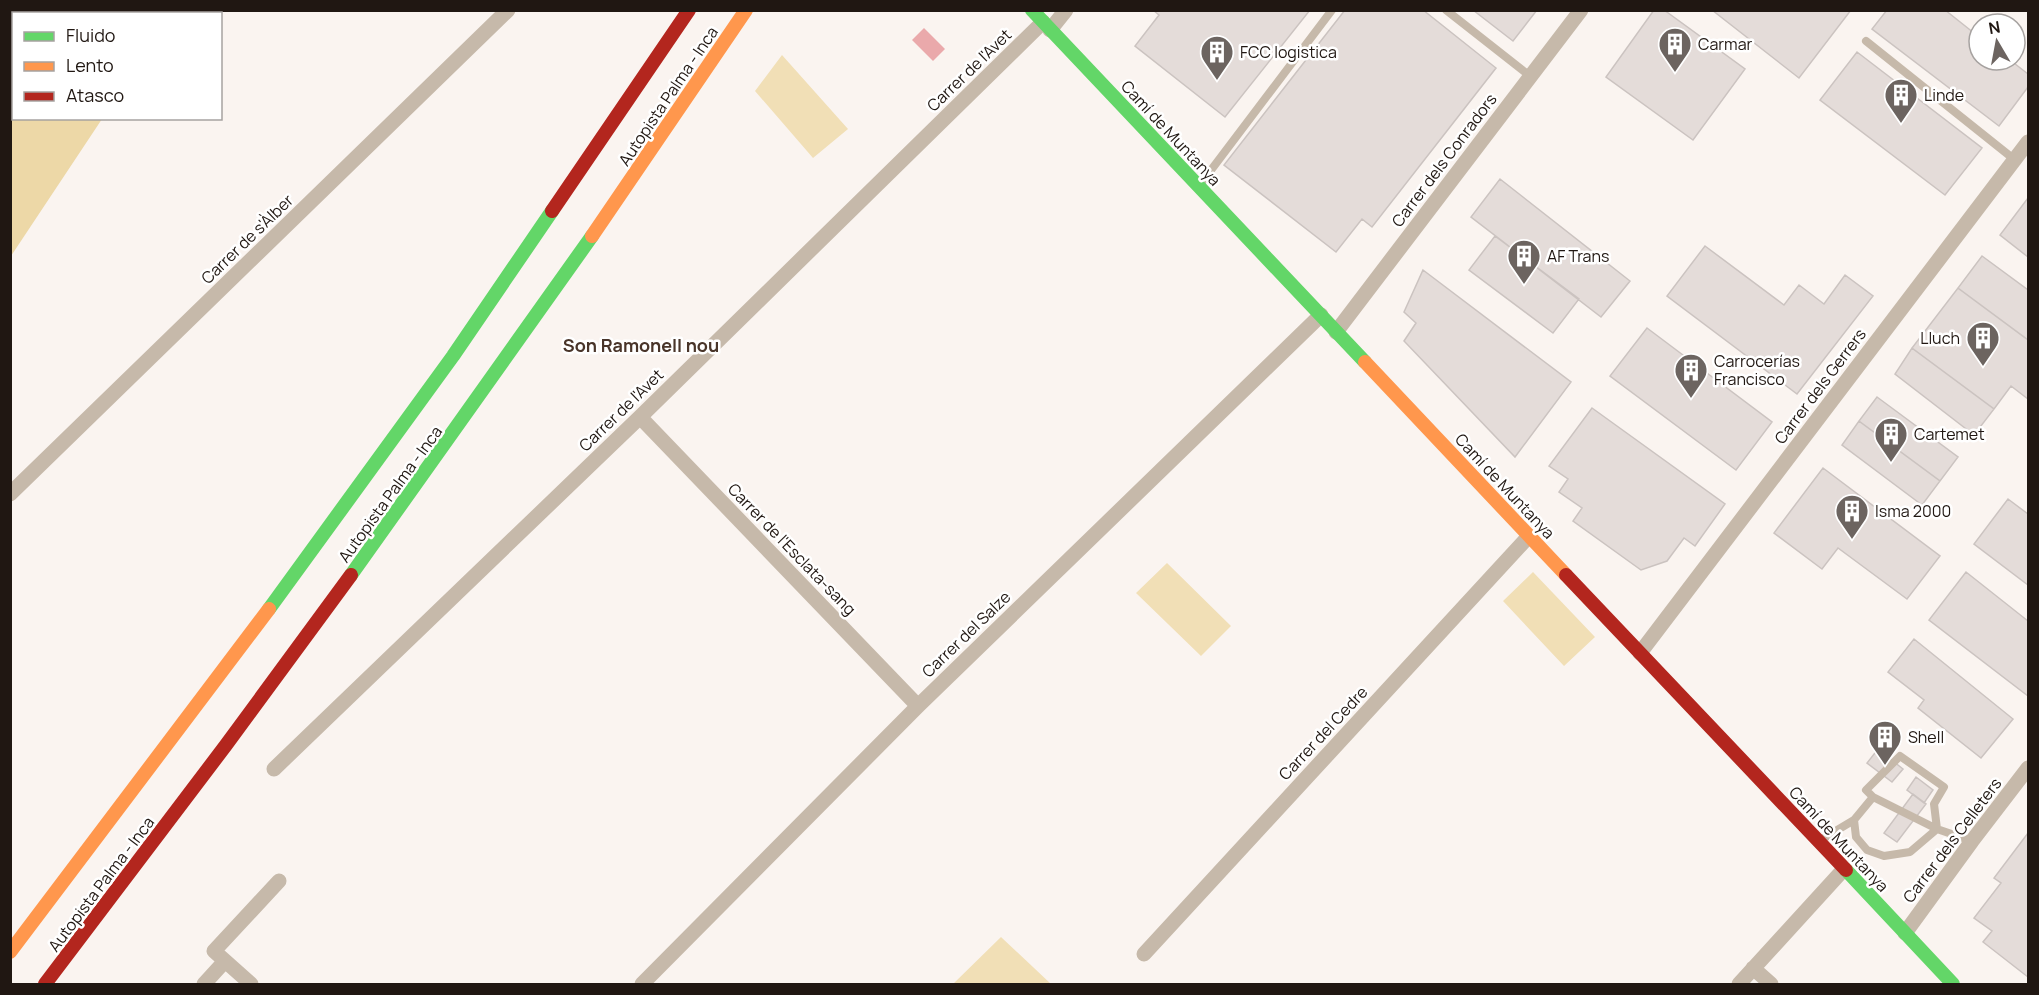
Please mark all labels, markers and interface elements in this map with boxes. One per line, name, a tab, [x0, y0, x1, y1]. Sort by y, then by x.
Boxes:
legend	[12, 12, 222, 120]
north arrow	[1967, 12, 2027, 72]
text: N	[1987, 15, 2002, 39]
street label: Autopista Palma - Inca	[613, 22, 723, 170]
text: Fluido	[66, 23, 115, 47]
street label: Carrer de l'Avet	[922, 24, 1016, 116]
building icon: Carmar	[1657, 26, 1693, 73]
place label: Carmar	[1698, 33, 1753, 55]
building icon: FCC logistica	[1199, 34, 1235, 81]
place label: FCC logistica	[1240, 41, 1337, 63]
text: Lento	[66, 53, 114, 77]
street label: Camí de Muntanya	[1116, 75, 1226, 191]
building icon: Linde	[1883, 77, 1919, 124]
text: Atasco	[66, 83, 124, 107]
place label: Linde	[1924, 84, 1964, 106]
street label: Carrer dels Conradors	[1387, 89, 1501, 231]
street label: Carrer de s'Àlber	[196, 189, 298, 289]
building icon: AF Trans	[1506, 238, 1542, 285]
place label: AF Trans	[1547, 245, 1609, 267]
building icon: Lluch	[1965, 320, 2001, 367]
street label: Carrer dels Gerrers	[1769, 324, 1871, 448]
place label: Lluch	[1920, 327, 1960, 349]
district label: Son Ramonell nou	[563, 333, 719, 357]
place label: Carrocerías Francisco	[1714, 350, 1800, 390]
building icon: Carrocerías Francisco	[1673, 352, 1709, 399]
street label: Carrer de l'Avet	[574, 364, 668, 456]
building icon: Cartemet	[1873, 416, 1909, 463]
street label: Autopista Palma - Inca	[333, 421, 447, 567]
place label: Cartemet	[1914, 423, 1985, 445]
street label: Camí de Muntanya	[1450, 428, 1560, 544]
street label: Carrer de l'Esclata-sang	[723, 478, 861, 620]
building icon: Isma 2000	[1834, 493, 1870, 540]
place label: Isma 2000	[1875, 500, 1951, 522]
street label: Carrer del Salze	[917, 586, 1015, 682]
street label: Carrer del Cedre	[1274, 681, 1372, 785]
building icon: Shell	[1867, 719, 1903, 766]
place label: Shell	[1908, 726, 1944, 748]
street label: Carrer dels Celleters	[1898, 773, 2006, 907]
street label: Camí de Muntanya	[1784, 781, 1894, 897]
street label: Autopista Palma - Inca	[43, 812, 159, 956]

